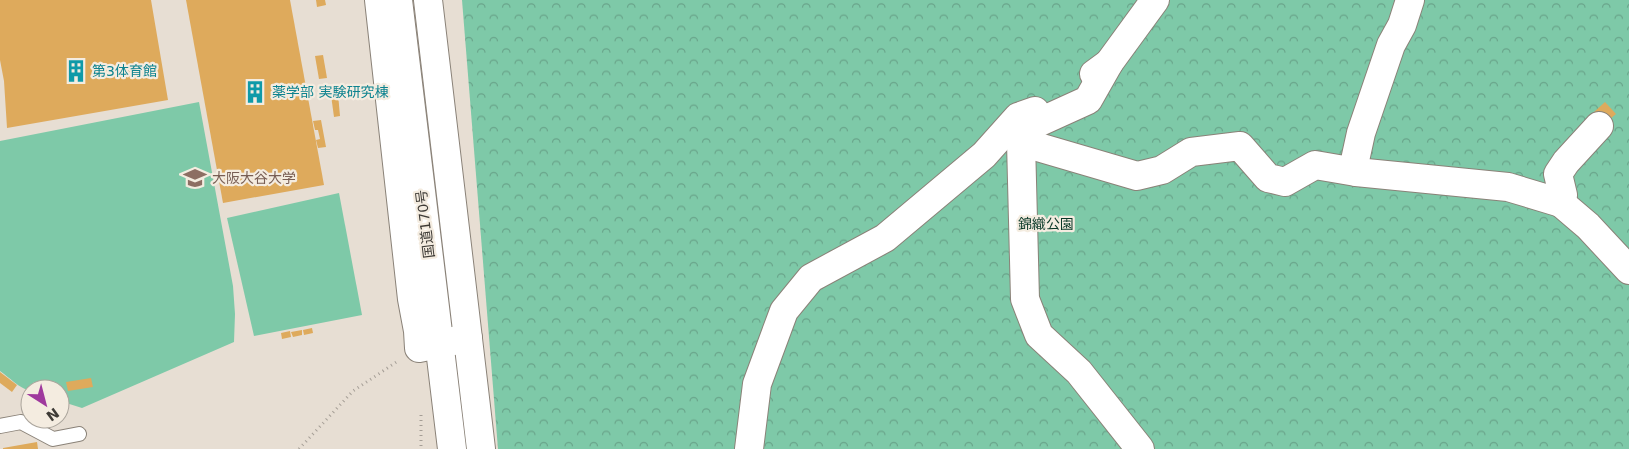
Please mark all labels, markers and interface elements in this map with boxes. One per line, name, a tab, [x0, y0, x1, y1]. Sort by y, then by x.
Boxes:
building icon: 第3体育館	[63, 58, 89, 84]
place label: 第3体育館	[92, 63, 157, 79]
building icon: 薬学部 実験研究棟	[242, 79, 268, 105]
place label: 薬学部 実験研究棟	[272, 84, 388, 100]
school or university icon: 大阪大谷大学	[182, 165, 208, 191]
place label: 大阪大谷大学	[212, 170, 296, 186]
street label: 国道170号	[413, 189, 437, 259]
park label: 錦織公園	[1018, 216, 1074, 232]
north arrow	[20, 379, 70, 429]
text: N	[43, 405, 62, 424]

